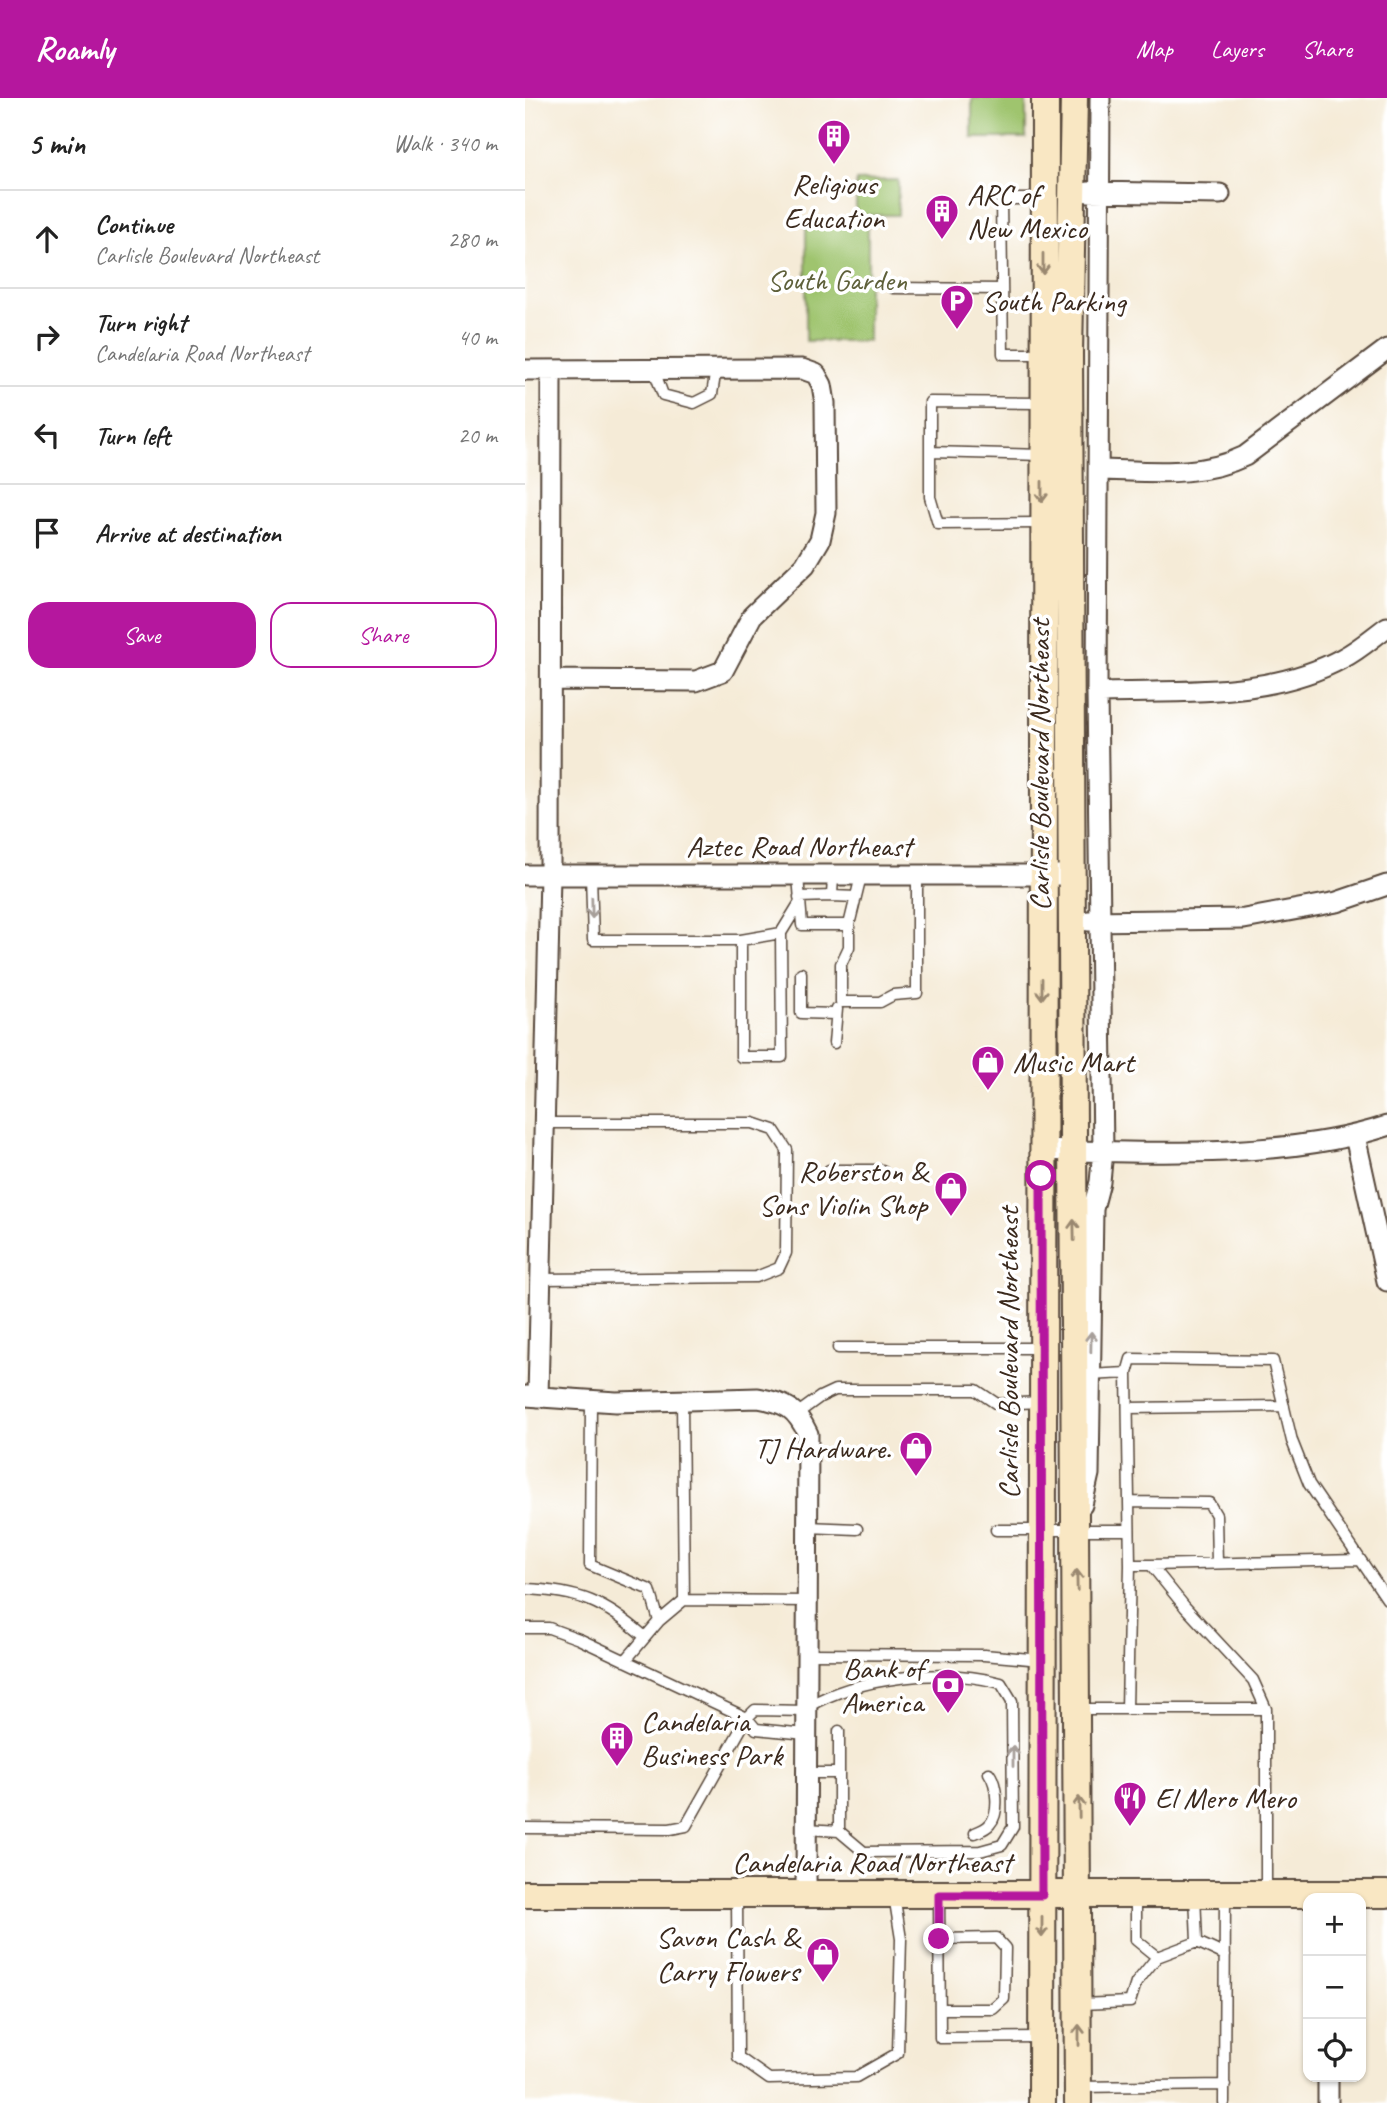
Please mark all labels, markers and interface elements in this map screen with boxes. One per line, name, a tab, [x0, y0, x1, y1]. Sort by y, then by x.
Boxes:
text: Roamly	[35, 28, 114, 70]
text: Map	[1136, 34, 1173, 64]
text: Layers	[1211, 34, 1264, 64]
text: Share	[1302, 34, 1352, 64]
building icon: Religious Education	[815, 117, 853, 166]
text: 5 min	[28, 125, 85, 163]
text: Walk · 340 m	[393, 129, 497, 158]
place label: Religious Education	[784, 165, 886, 237]
place label: ARC of New Mexico	[967, 175, 1088, 247]
building icon: ARC of New Mexico	[923, 192, 961, 241]
text: Continue	[95, 208, 173, 241]
icon: ahead	[28, 220, 66, 258]
text: 280 m	[448, 225, 497, 254]
text: Carlisle Boulevard Northeast	[95, 241, 319, 270]
one-way arrow	[1036, 252, 1050, 275]
park label: South Garden	[767, 261, 907, 299]
parking icon: South Parking	[938, 282, 976, 331]
place label: South Parking	[982, 282, 1128, 320]
text: Turn right	[95, 306, 186, 339]
icon: right	[28, 318, 66, 356]
text: 40 m	[458, 323, 497, 352]
text: Candelaria Road Northeast	[95, 339, 309, 368]
icon: left	[28, 416, 66, 454]
text: Turn left	[95, 419, 170, 452]
text: 20 m	[458, 421, 497, 450]
one-way arrow	[1035, 480, 1049, 503]
icon: arrive	[28, 514, 66, 552]
text: Arrive at destination	[95, 517, 281, 550]
button: Save	[28, 602, 256, 668]
button: Share	[270, 602, 497, 668]
street label: Carlisle Boulevard Northeast	[1020, 616, 1058, 911]
street label: Aztec Road Northeast	[686, 827, 916, 865]
one-way arrow	[585, 896, 599, 919]
one-way arrow	[1035, 977, 1049, 1000]
shop icon: Music Mart	[969, 1043, 1007, 1092]
place label: Music Mart	[1013, 1043, 1137, 1081]
place label: Roberston & Sons Violin Shop	[759, 1152, 930, 1224]
route start	[1025, 1160, 1056, 1191]
shop icon: Roberston & Sons Violin Shop	[932, 1169, 970, 1218]
street label: Carlisle Boulevard Northeast	[989, 1204, 1027, 1499]
one-way arrow	[1067, 1219, 1080, 1242]
one-way arrow	[1084, 1331, 1098, 1354]
place label: TJ Hardware.	[754, 1429, 891, 1467]
shop icon: TJ Hardware.	[897, 1429, 935, 1478]
one-way arrow	[1070, 1569, 1083, 1592]
place label: Bank of America	[841, 1649, 930, 1721]
bank icon: Bank of America	[929, 1666, 967, 1715]
place label: Candelaria Business Park	[641, 1702, 784, 1774]
building icon: Candelaria Business Park	[598, 1719, 636, 1768]
one-way arrow	[1006, 1745, 1020, 1768]
restaurant icon: El Mero Mero	[1111, 1779, 1149, 1828]
place label: El Mero Mero	[1155, 1779, 1297, 1817]
one-way arrow	[1072, 1796, 1085, 1819]
street label: Candelaria Road Northeast	[732, 1843, 1016, 1881]
map controls	[1303, 1893, 1366, 2082]
button: +	[1303, 1893, 1366, 1956]
one-way arrow	[1035, 1915, 1049, 1938]
place label: Savon Cash & Carry Flowers	[656, 1918, 802, 1990]
route end	[923, 1923, 954, 1954]
shop icon: Savon Cash & Carry Flowers	[804, 1935, 842, 1984]
button: −	[1303, 1956, 1366, 2019]
button: locate	[1303, 2019, 1366, 2082]
one-way arrow	[1072, 2024, 1085, 2047]

